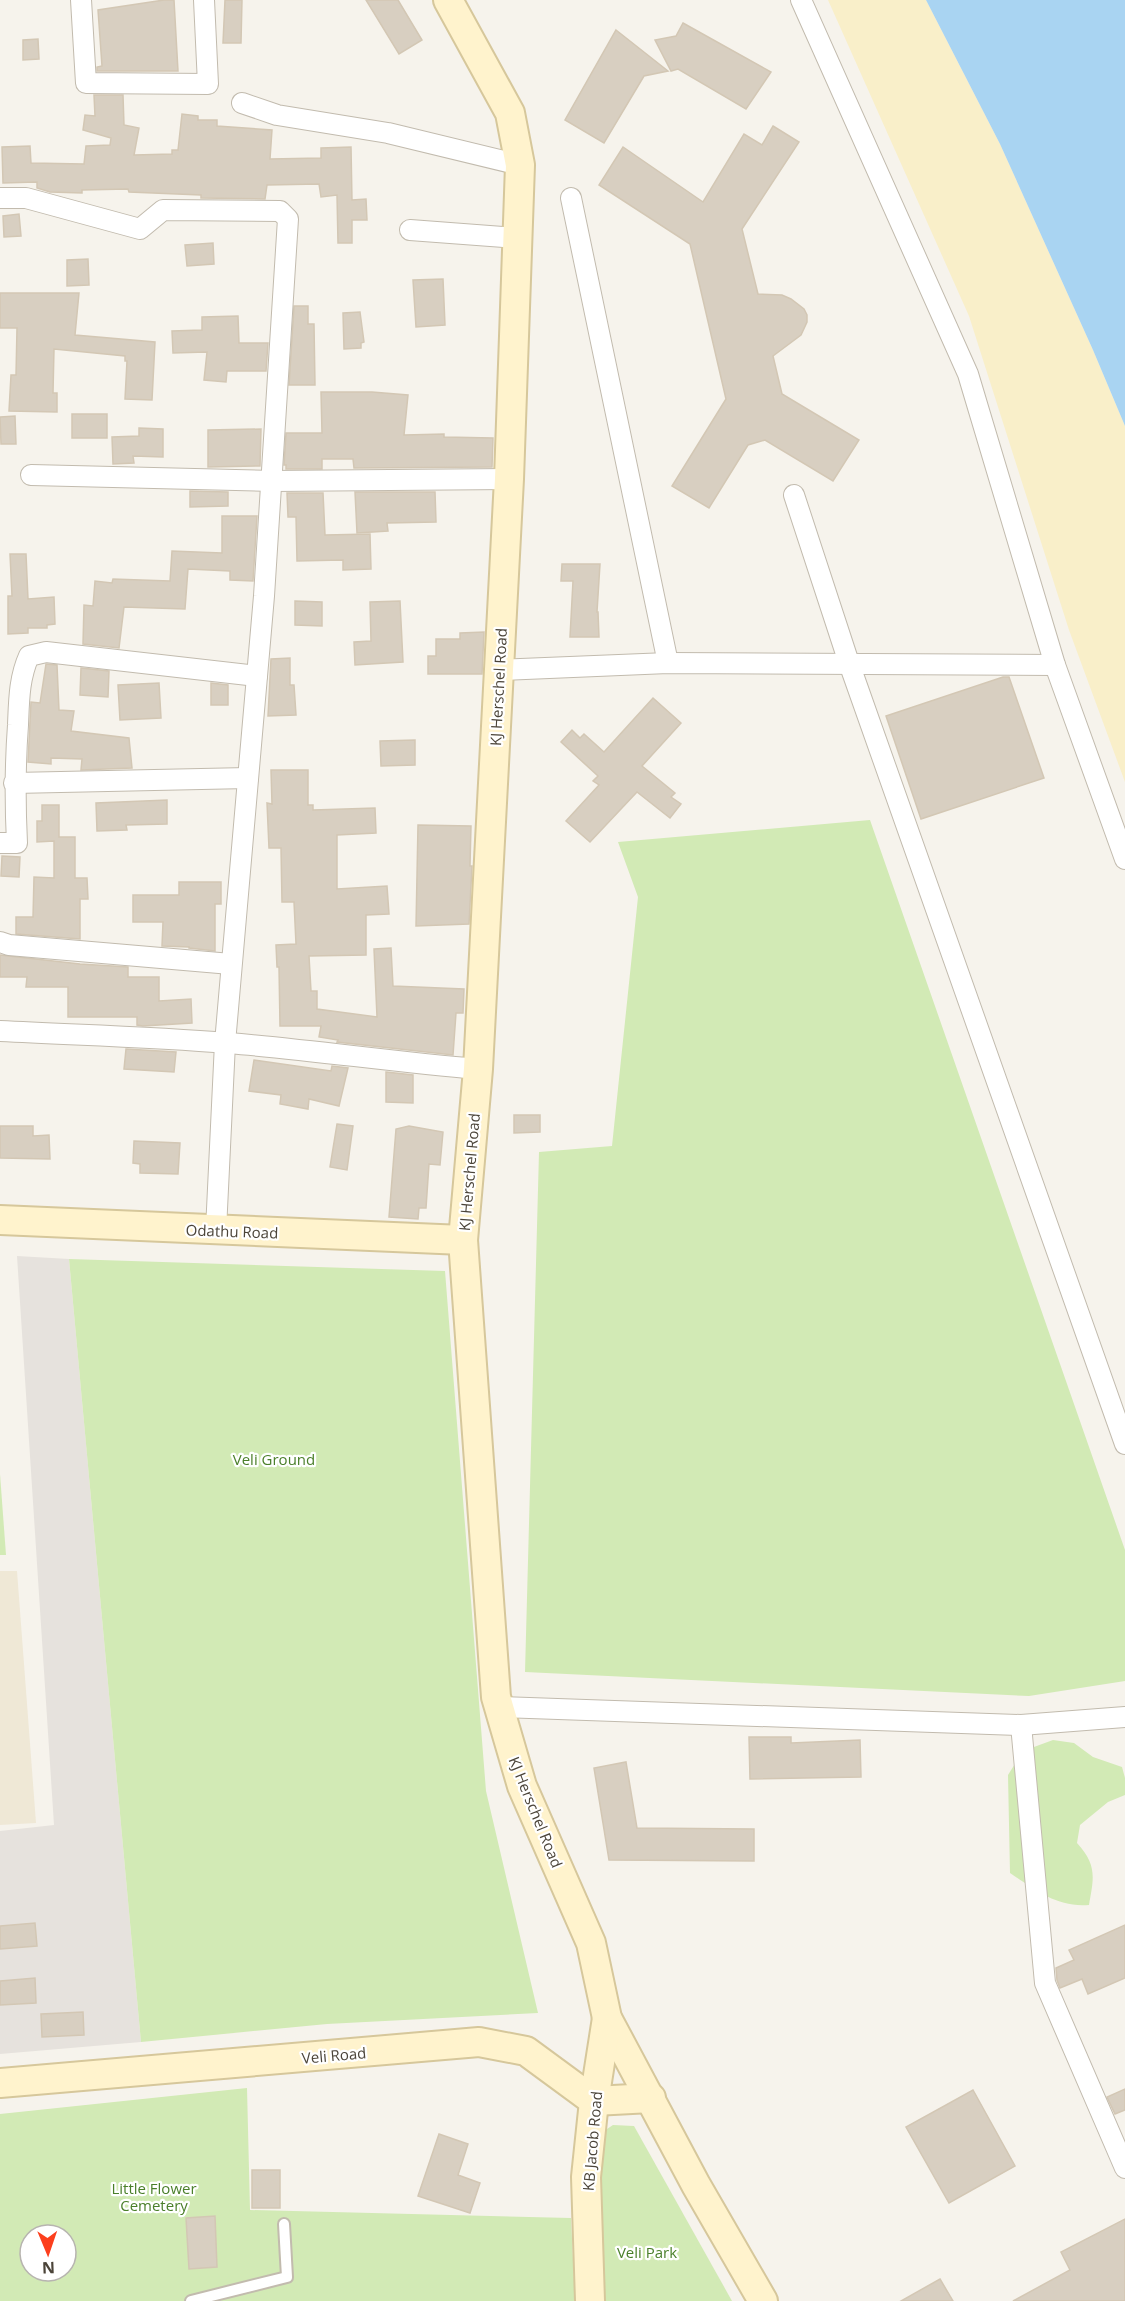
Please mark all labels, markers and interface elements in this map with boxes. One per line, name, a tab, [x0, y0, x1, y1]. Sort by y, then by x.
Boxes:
street label: KJ Herschel Road	[485, 627, 511, 747]
street label: KJ Herschel Road	[454, 1112, 484, 1232]
street label: Odathu Road	[185, 1219, 279, 1243]
park label: Veli Ground	[233, 1449, 315, 1469]
street label: KJ Herschel Road	[505, 1753, 567, 1871]
street label: Veli Road	[301, 2042, 367, 2068]
street label: KB Jacob Road	[578, 2090, 606, 2192]
park label: Little Flower Cemetery	[111, 2178, 197, 2215]
north arrow	[18, 2223, 78, 2283]
park label: Veli Park	[617, 2242, 677, 2262]
text: N	[42, 2257, 55, 2279]

